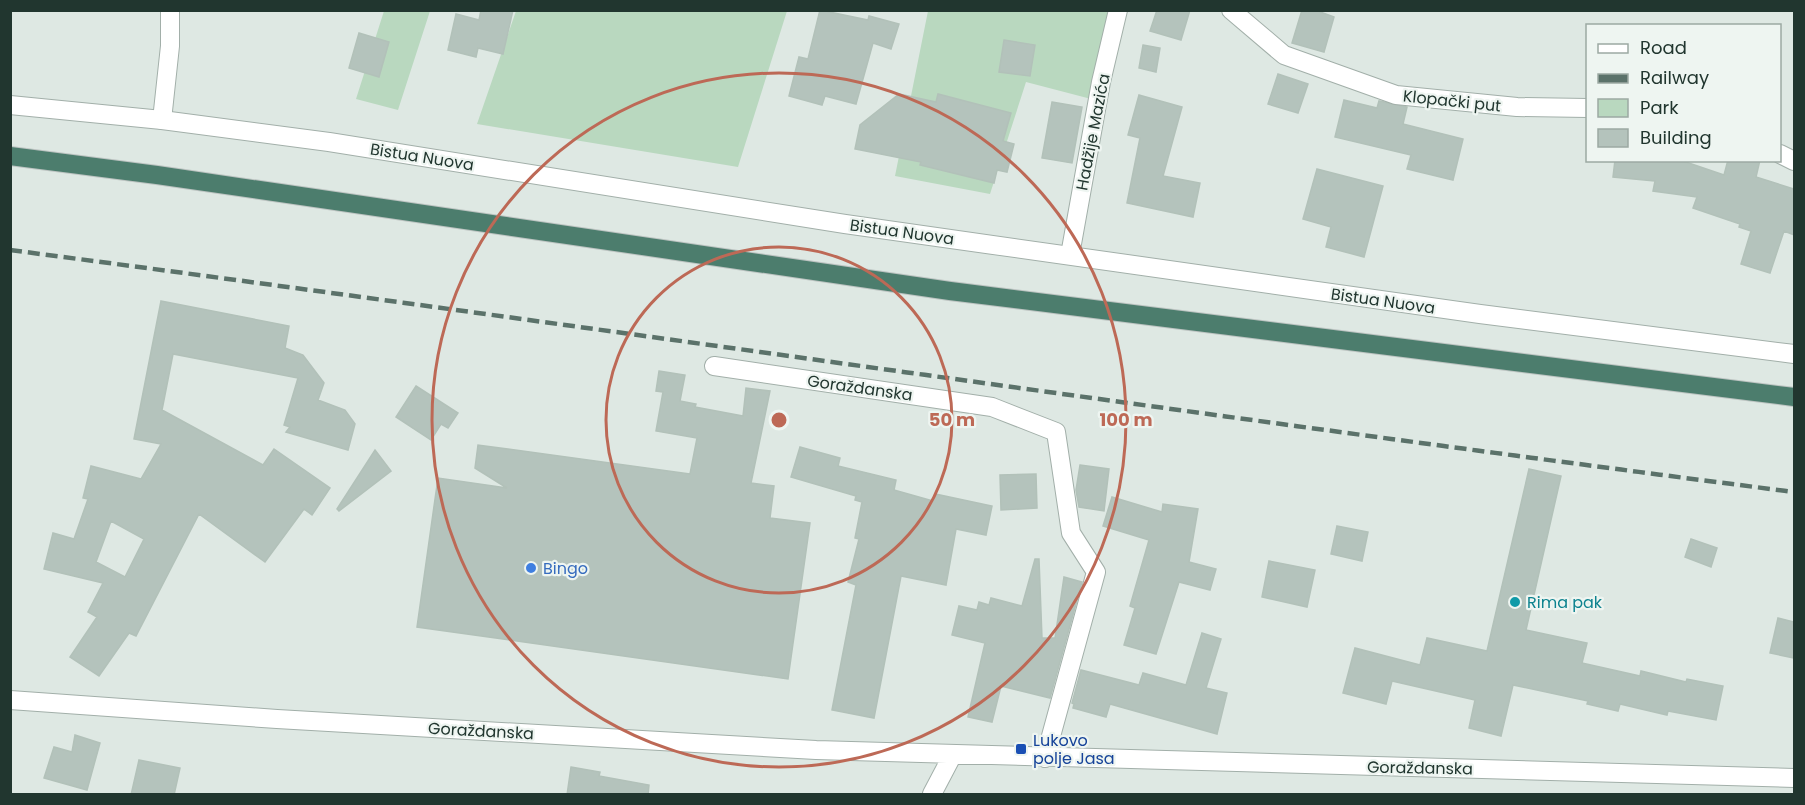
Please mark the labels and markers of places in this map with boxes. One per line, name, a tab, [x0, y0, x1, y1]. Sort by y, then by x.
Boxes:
centre of rings	[769, 410, 789, 430]
place label: Bingo	[543, 557, 588, 580]
marker: Bingo	[524, 561, 538, 575]
place label: Rima pak	[1527, 591, 1603, 614]
marker: Rima pak	[1508, 595, 1522, 609]
place label: Lukovo polje Jasa	[1033, 729, 1115, 770]
marker: Lukovo polje Jasa	[1014, 742, 1028, 756]

